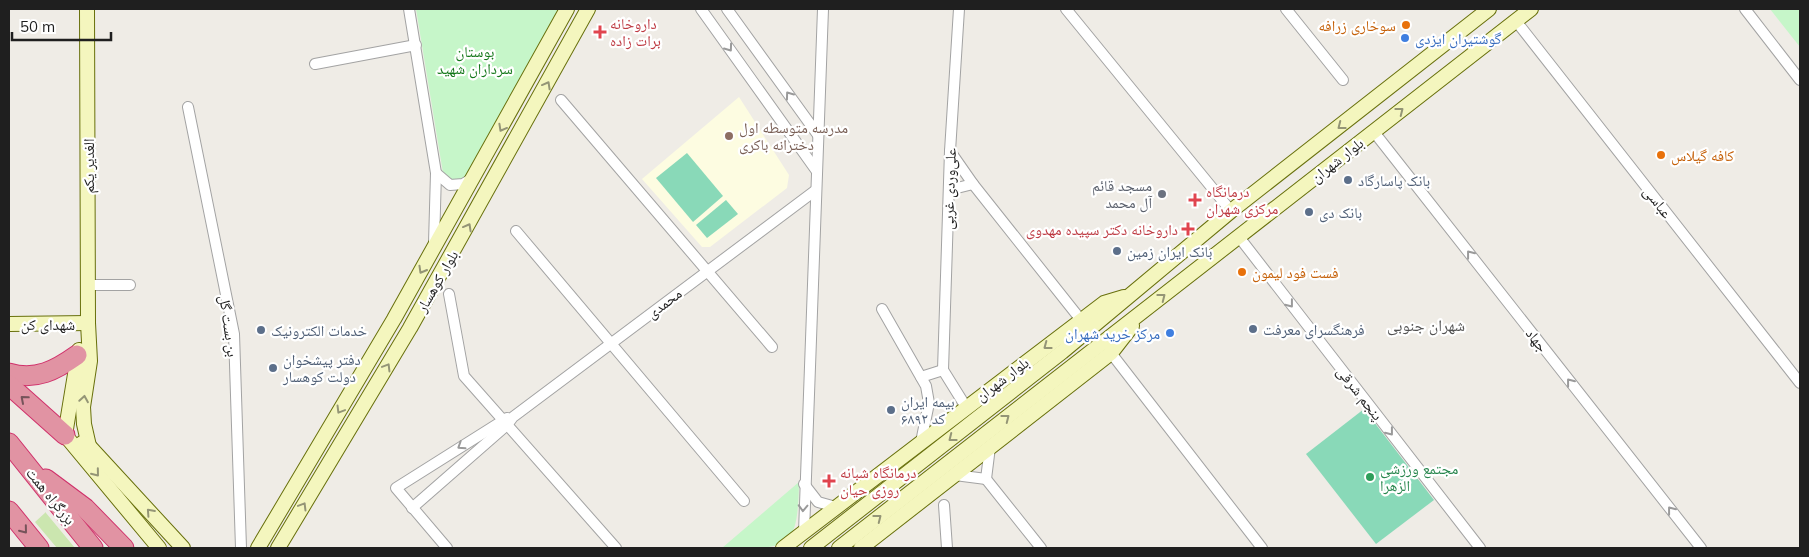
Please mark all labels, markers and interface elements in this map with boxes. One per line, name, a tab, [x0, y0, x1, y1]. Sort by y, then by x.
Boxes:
scale bar	[12, 10, 111, 42]
place label: داروخانه برات زاده	[610, 14, 661, 50]
place label: سوخاری زرافه	[1319, 16, 1396, 36]
text: 50 m	[20, 17, 55, 36]
marker: سوخاری زرافه	[1400, 19, 1412, 31]
marker: داروخانه برات زاده	[594, 26, 606, 38]
place label: گوشتیران ایزدی	[1415, 29, 1502, 49]
marker: گوشتیران ایزدی	[1399, 32, 1411, 44]
park label: بوستان سرداران شهید	[437, 42, 513, 79]
one-way arrow	[723, 43, 732, 52]
one-way arrow	[541, 81, 551, 90]
one-way arrow	[786, 91, 795, 101]
one-way arrow	[1394, 108, 1403, 116]
place label: مدرسه متوسطه اول دخترانه باکری	[739, 118, 848, 155]
one-way arrow	[1337, 120, 1347, 129]
one-way arrow	[498, 123, 508, 132]
marker: مدرسه متوسطه اول دخترانه باکری	[723, 130, 735, 142]
street label: بلوار شهران	[1307, 133, 1368, 187]
street label: الغدیر یکم	[79, 138, 99, 194]
place label: کافه گیلاس	[1671, 146, 1734, 166]
street label: علی‌وردی غربی	[938, 147, 961, 230]
marker: کافه گیلاس	[1655, 149, 1667, 161]
place label: بانک پاسارگاد	[1358, 171, 1430, 190]
marker: بانک پاسارگاد	[1342, 174, 1354, 186]
place label: مسجد قائم آل محمد	[1092, 176, 1153, 213]
place label: درمانگاه مرکزی شهران	[1206, 182, 1279, 219]
street label: عباسی	[1639, 182, 1677, 223]
marker: مسجد قائم آل محمد	[1156, 188, 1168, 200]
marker: درمانگاه مرکزی شهران	[1188, 193, 1202, 207]
place label: بانک دی	[1319, 203, 1362, 223]
marker: بانک دی	[1303, 206, 1315, 218]
place label: داروخانه دکتر سپیده مهدوی	[1026, 220, 1178, 240]
one-way arrow	[462, 223, 472, 232]
marker: داروخانه دکتر سپیده مهدوی	[1182, 223, 1194, 235]
place label: بانک ایران زمین	[1127, 242, 1212, 262]
marker: بانک ایران زمین	[1111, 245, 1123, 257]
street label: بلوار کوهسار	[411, 247, 462, 316]
one-way arrow	[1467, 250, 1476, 260]
place label: فست فود لیمون	[1252, 263, 1338, 283]
one-way arrow	[419, 265, 429, 274]
marker: فست فود لیمون	[1236, 266, 1248, 278]
street label: محمدی	[643, 283, 686, 323]
street label: بن بست گل	[214, 294, 243, 358]
one-way arrow	[1156, 295, 1165, 303]
one-way arrow	[1285, 298, 1293, 307]
street label: شهدای کن	[21, 315, 75, 335]
district label: شهران جنوبی	[1387, 315, 1465, 336]
place label: فرهنگسرای معرفت	[1263, 320, 1365, 340]
place label: خدمات الکترونیک	[271, 321, 368, 340]
marker: فرهنگسرای معرفت	[1247, 323, 1259, 335]
marker: خدمات الکترونیک	[255, 324, 267, 336]
place label: مرکز خرید شهران	[1065, 324, 1160, 344]
street label: جهاد	[1522, 324, 1553, 356]
marker: مرکز خرید شهران	[1164, 327, 1176, 339]
one-way arrow	[1043, 340, 1052, 349]
place label: دفتر پیشخوان دولت کوهسار	[282, 350, 361, 386]
street label: بلوار شهران	[971, 353, 1033, 406]
marker: دفتر پیشخوان دولت کوهسار	[267, 362, 279, 374]
street label: پنجم شرقی	[1332, 362, 1387, 425]
one-way arrow	[380, 364, 390, 373]
one-way arrow	[1568, 379, 1576, 388]
place label: بیمه ایران کد ۶۸۹۲	[901, 392, 955, 428]
one-way arrow	[79, 394, 89, 403]
one-way arrow	[20, 395, 29, 404]
marker: بیمه ایران کد ۶۸۹۲	[885, 404, 897, 416]
one-way arrow	[337, 405, 347, 414]
one-way arrow	[1000, 415, 1010, 424]
one-way arrow	[1384, 426, 1393, 436]
one-way arrow	[949, 432, 958, 440]
one-way arrow	[457, 440, 467, 449]
place label: مجتمع ورزشی الزهرا	[1380, 459, 1458, 495]
place label: درمانگاه شبانه روزی حیان	[840, 463, 916, 500]
street label: بزرگراه همت	[22, 464, 80, 528]
one-way arrow	[90, 467, 98, 476]
marker: مجتمع ورزشی الزهرا	[1364, 471, 1376, 483]
marker: درمانگاه شبانه روزی حیان	[822, 474, 836, 488]
one-way arrow	[296, 503, 306, 512]
one-way arrow	[798, 505, 809, 513]
one-way arrow	[1668, 507, 1676, 516]
one-way arrow	[147, 509, 156, 518]
one-way arrow	[872, 516, 881, 524]
one-way arrow	[18, 524, 26, 533]

